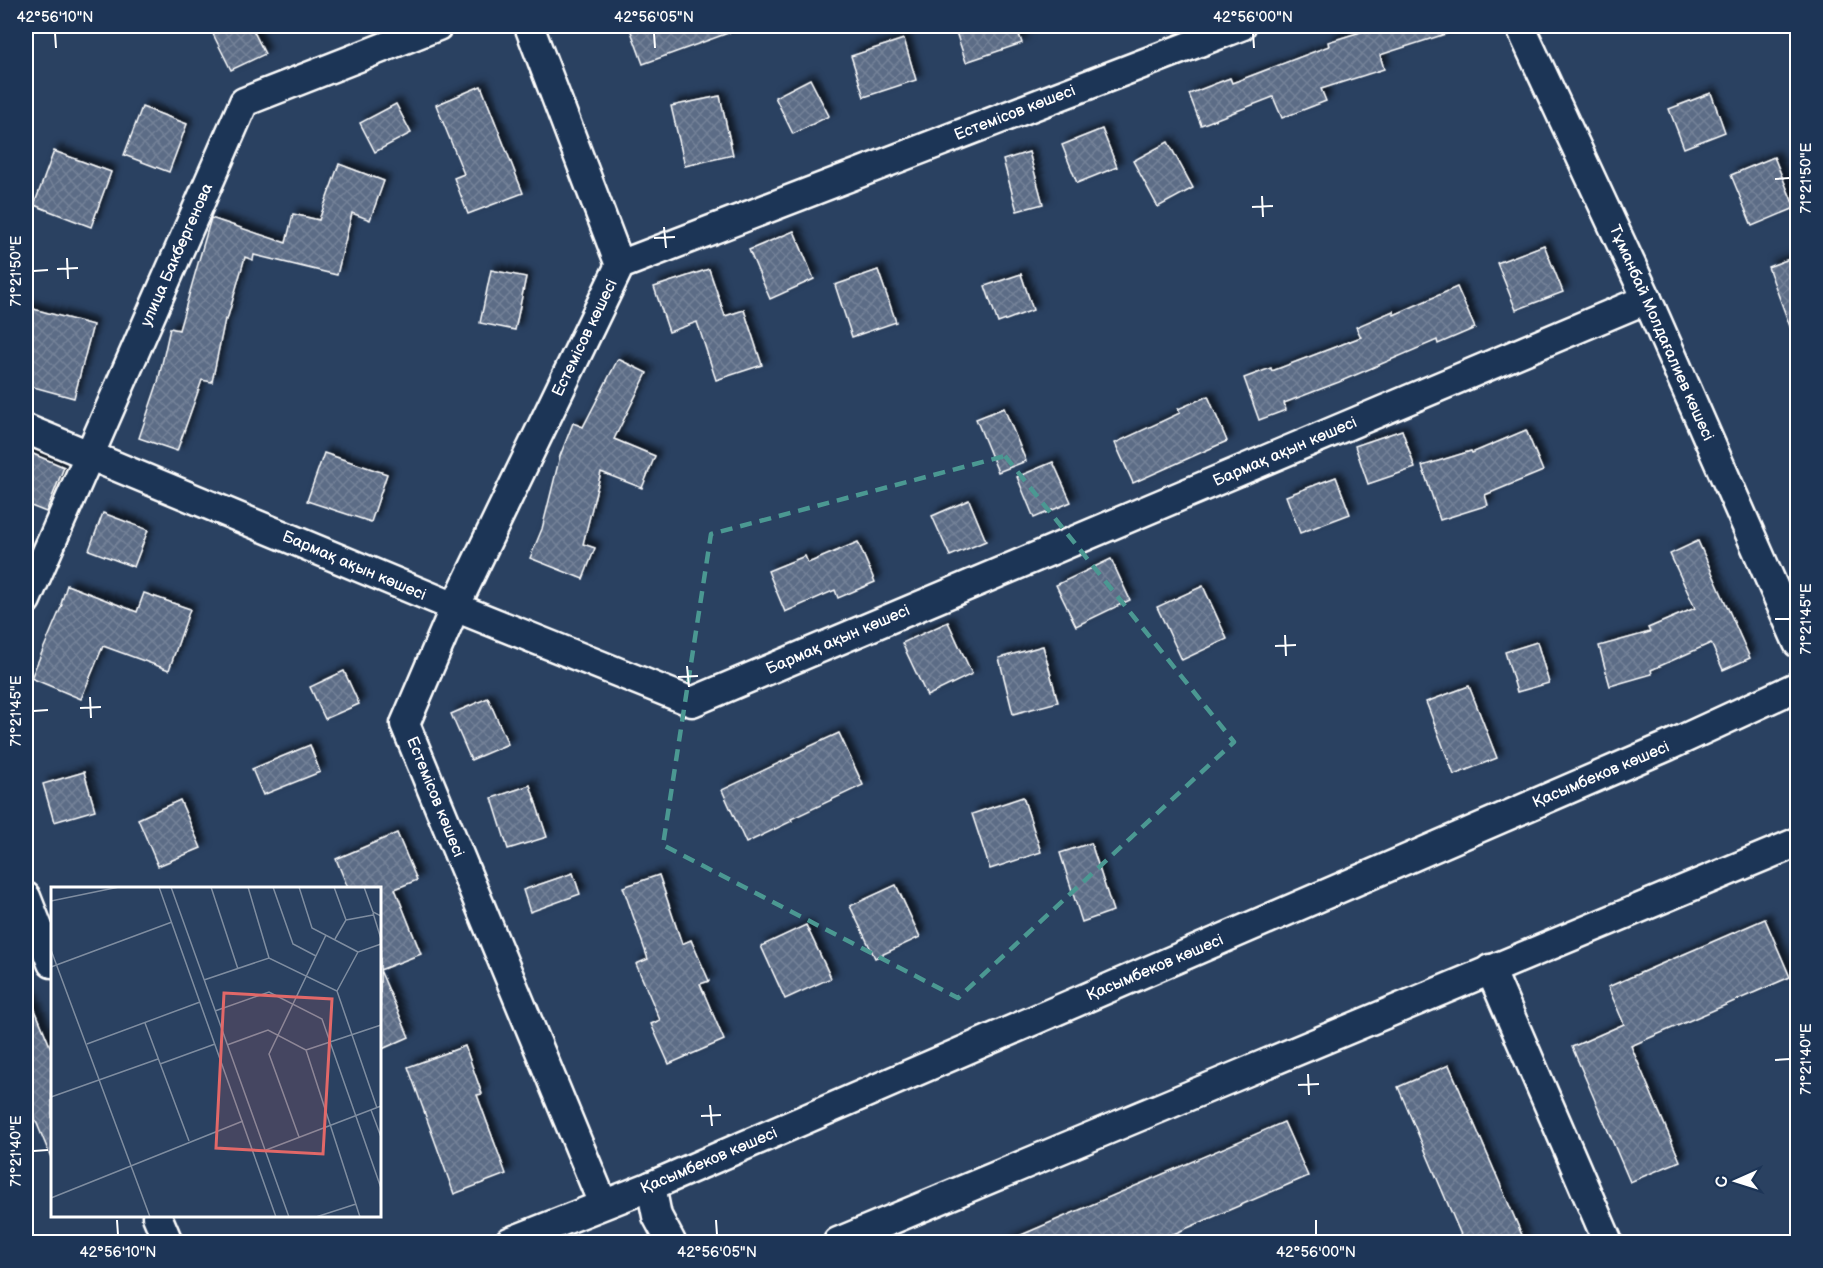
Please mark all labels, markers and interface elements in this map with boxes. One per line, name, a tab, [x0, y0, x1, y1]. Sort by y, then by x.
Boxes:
text: 42°56'10"N	[16, 8, 94, 27]
text: 42°56'05"N	[614, 8, 694, 27]
text: 42°56'00"N	[1213, 8, 1293, 27]
street label: Естемісов көшесі	[952, 81, 1078, 145]
text: 71°21'50"E	[1797, 143, 1816, 213]
street label: улица Бакбергенова	[137, 180, 217, 330]
street label: Тұманбай Молдағалиев көшесі	[1605, 222, 1717, 444]
text: 71°21'50"E	[7, 236, 26, 306]
street label: Естемісов көшесі	[548, 276, 622, 400]
street label: Бармақ ақын көшесі	[1210, 413, 1360, 491]
street label: Бармақ ақын көшесі	[279, 527, 429, 605]
text: 71°21'45"E	[1797, 583, 1816, 655]
street label: Бармақ ақын көшесі	[763, 601, 913, 679]
text: 71°21'45"E	[7, 675, 26, 747]
street label: Естемісов көшесі	[402, 734, 468, 860]
street label: Қасымбеков көшесі	[1530, 738, 1672, 812]
inset map	[51, 887, 381, 1217]
street label: Қасымбеков көшесі	[1084, 931, 1226, 1005]
text: 71°21'40"E	[1797, 1023, 1816, 1095]
text: 71°21'40"E	[7, 1115, 26, 1187]
street label: Қасымбеков көшесі	[638, 1124, 780, 1198]
north arrow	[1706, 1151, 1766, 1211]
text: С	[1713, 1176, 1732, 1188]
text: 42°56'10"N	[79, 1243, 157, 1262]
text: 42°56'05"N	[677, 1243, 757, 1262]
text: 42°56'00"N	[1276, 1243, 1356, 1262]

